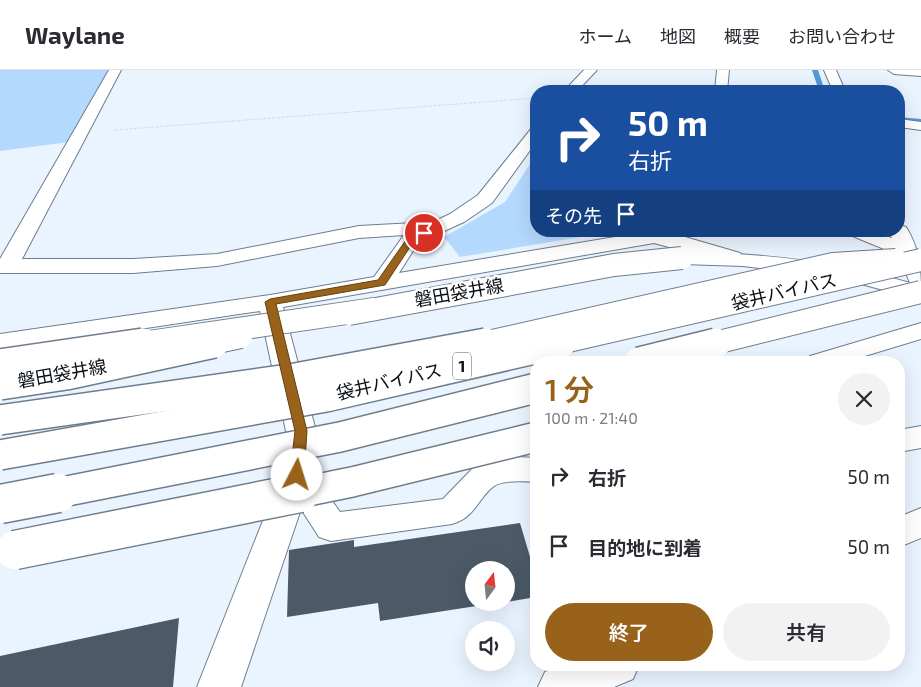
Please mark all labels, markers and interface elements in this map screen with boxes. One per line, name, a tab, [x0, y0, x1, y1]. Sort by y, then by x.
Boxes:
text: Waylane	[25, 20, 125, 49]
text: ホーム	[579, 25, 632, 47]
text: 地図	[660, 25, 696, 47]
text: 概要	[724, 25, 760, 47]
text: お問い合わせ	[788, 25, 896, 47]
text: 50 m	[628, 101, 708, 143]
icon: right	[545, 105, 610, 170]
text: 右折	[628, 147, 672, 173]
icon: arrive	[612, 200, 640, 228]
text: その先	[545, 204, 602, 227]
pin	[403, 212, 445, 254]
icon: arrive	[410, 219, 438, 247]
street label: 袋井バイパス	[729, 268, 839, 314]
street label: 磐田袋井線	[413, 273, 505, 311]
road number: 1	[453, 352, 471, 380]
street label: 磐田袋井線	[16, 354, 108, 392]
street label: 袋井バイパス	[334, 358, 444, 404]
text: 1 分	[545, 371, 594, 407]
button: close	[838, 373, 890, 425]
text: 100 m · 21:40	[545, 408, 638, 427]
position arrow	[270, 448, 322, 500]
icon: right	[545, 462, 573, 490]
text: 50 m	[847, 465, 890, 488]
text: 右折	[588, 466, 626, 489]
icon: arrive	[545, 532, 573, 560]
text: 50 m	[847, 535, 890, 558]
text: 目的地に到着	[588, 536, 702, 559]
north arrow	[465, 561, 515, 611]
map controls	[465, 561, 515, 671]
button: 終了	[545, 603, 713, 661]
button: 共有	[723, 603, 890, 661]
button: sound	[465, 621, 515, 671]

